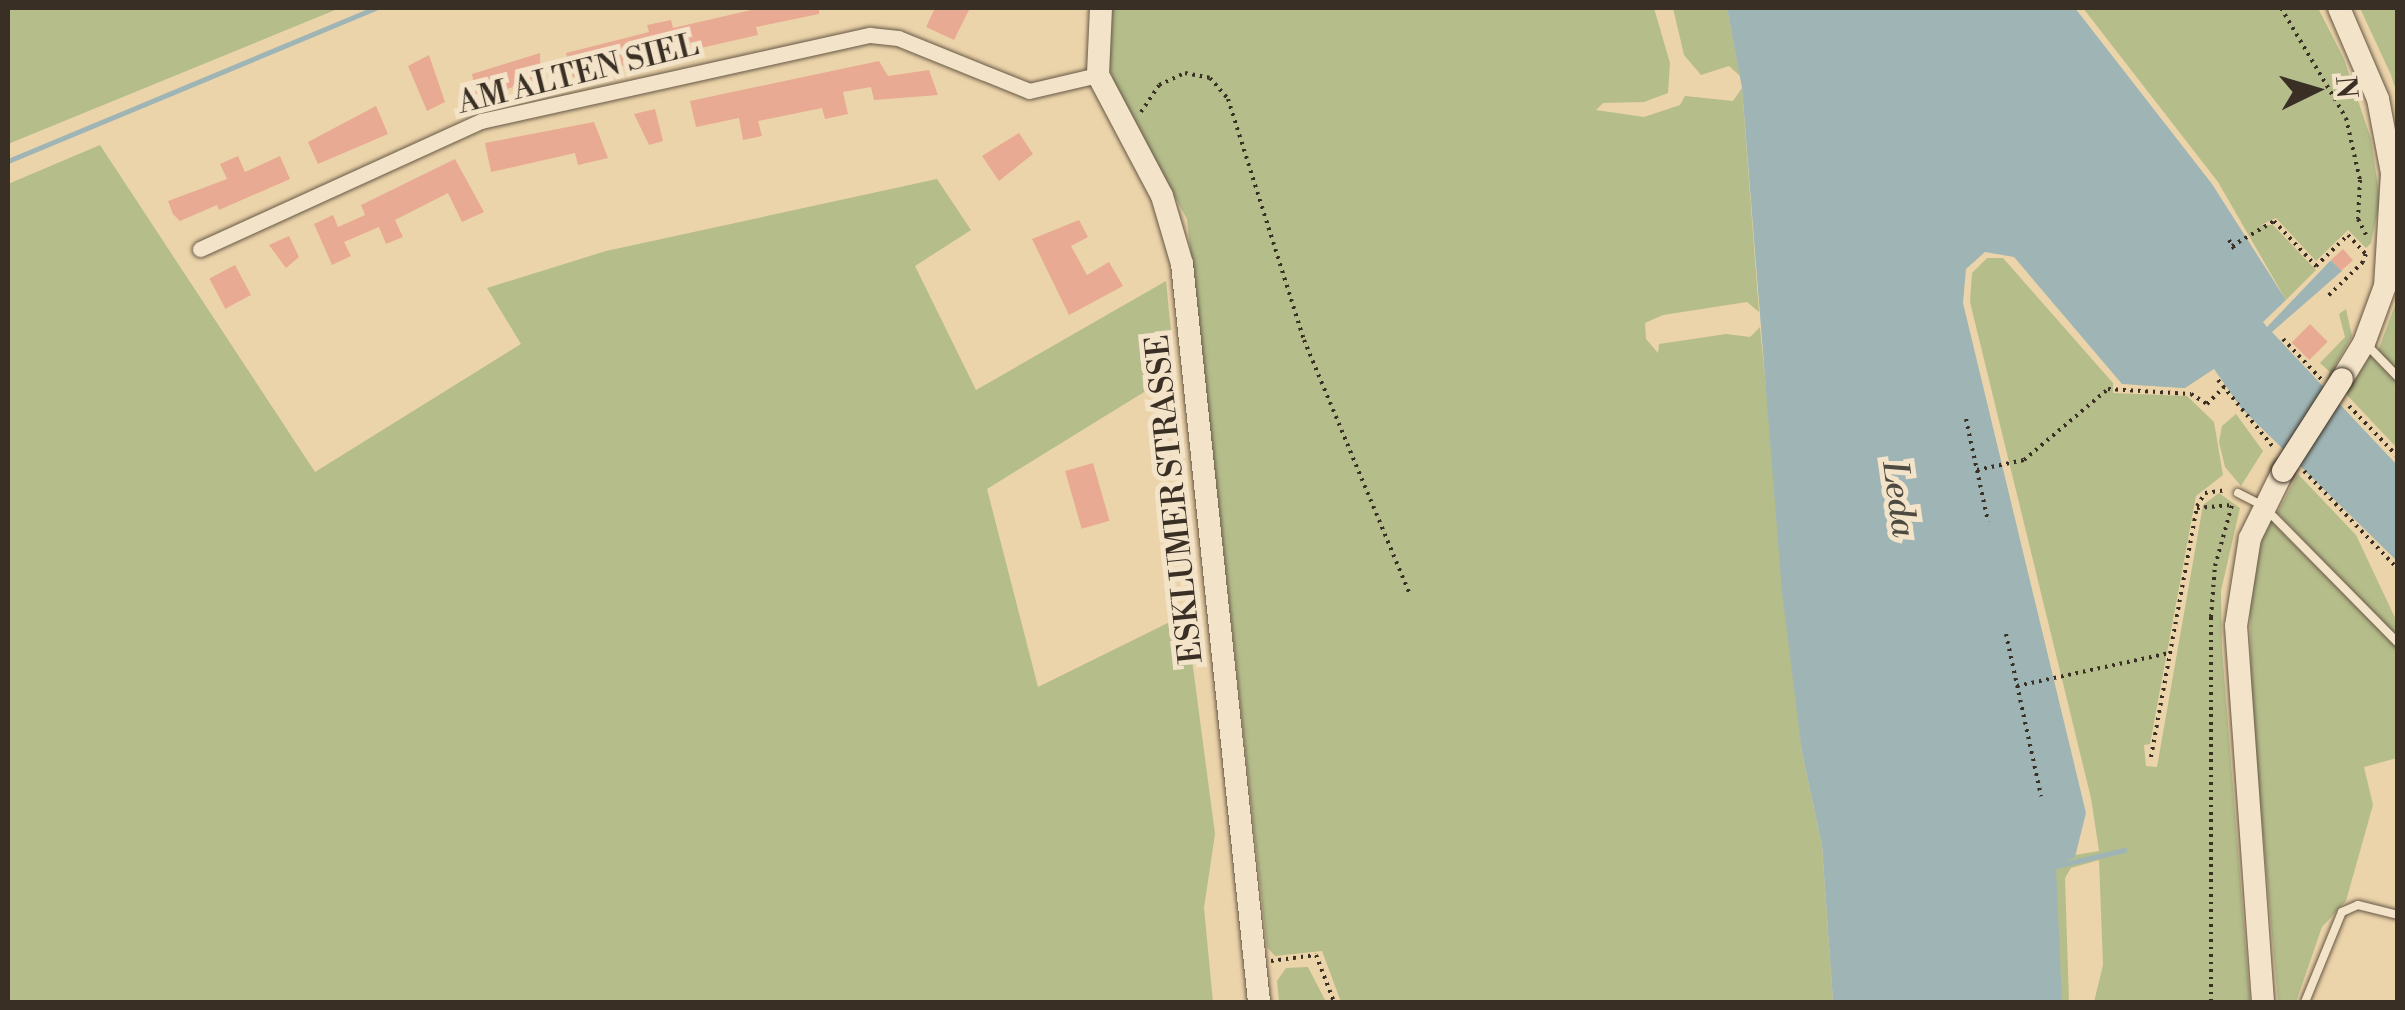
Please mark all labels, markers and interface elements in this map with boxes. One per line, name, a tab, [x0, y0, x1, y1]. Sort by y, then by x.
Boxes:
street label: AM ALTEN SIEL	[453, 25, 703, 123]
north arrow	[2265, 40, 2365, 140]
text: N	[2327, 75, 2364, 100]
street label: ESKLUMER STRASSE	[1139, 333, 1211, 665]
water label: Leda	[1872, 458, 1924, 540]

